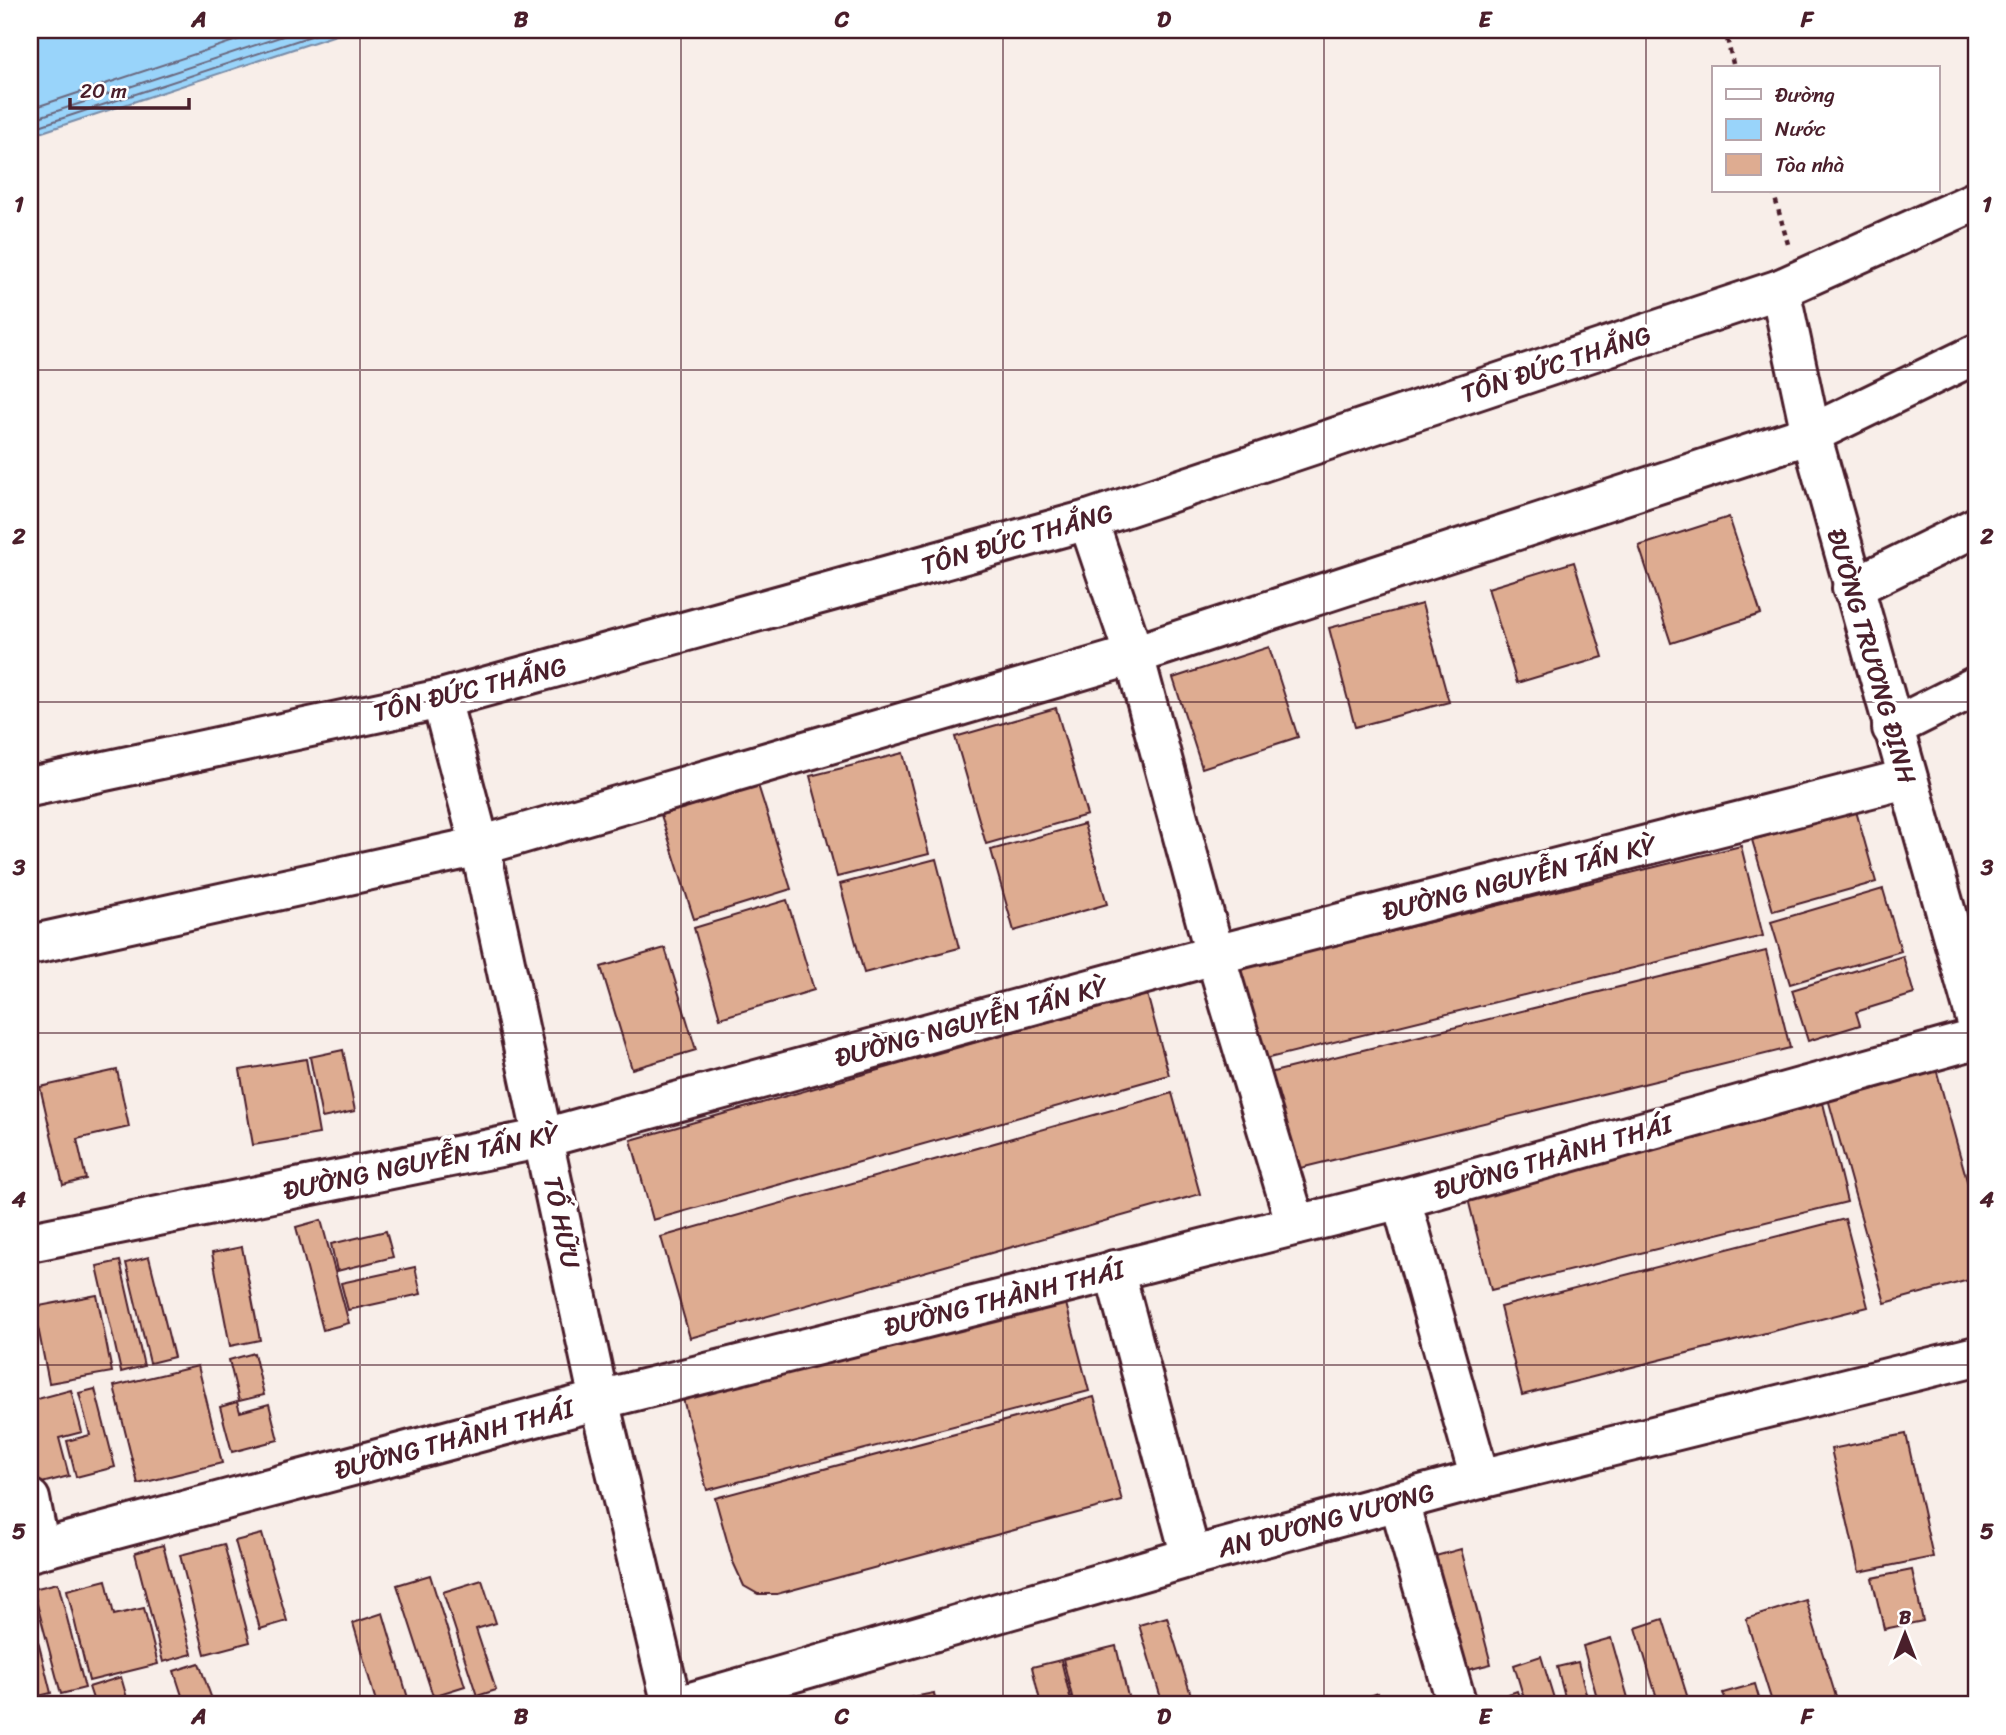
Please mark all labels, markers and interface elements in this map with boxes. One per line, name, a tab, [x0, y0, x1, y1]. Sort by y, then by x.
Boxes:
text: A	[190, 0, 207, 40]
text: B	[514, 0, 529, 40]
text: C	[834, 0, 850, 40]
text: D	[1157, 0, 1172, 40]
text: E	[1479, 0, 1494, 40]
text: F	[1800, 0, 1815, 40]
scale bar	[70, 66, 189, 110]
legend	[1712, 66, 1940, 192]
text: 20 m	[80, 72, 127, 110]
text: Đường	[1775, 76, 1835, 114]
text: Nước	[1775, 110, 1826, 148]
text: Tòa nhà	[1775, 146, 1845, 184]
text: 1	[14, 184, 24, 225]
text: 1	[1982, 184, 1992, 225]
street label: TÔN ĐỨC THẮNG	[1455, 312, 1657, 416]
street label: TÔN ĐỨC THẮNG	[915, 490, 1119, 588]
text: 2	[11, 516, 26, 557]
text: 2	[1979, 516, 1994, 557]
street label: ĐƯỜNG TRƯƠNG ĐỊNH	[1814, 523, 1931, 790]
street label: TÔN ĐỨC THẮNG	[368, 643, 572, 735]
street label: ĐƯỜNG NGUYỄN TẤN KỲ	[1377, 821, 1662, 934]
text: 3	[12, 847, 26, 888]
text: 3	[1980, 847, 1994, 888]
street label: ĐƯỜNG NGUYỄN TẤN KỲ	[829, 963, 1114, 1081]
street label: ĐƯỜNG THÀNH THÁI	[1428, 1101, 1679, 1213]
street label: ĐƯỜNG NGUYỄN TẤN KỲ	[279, 1110, 565, 1214]
street label: TỐ HỮU	[530, 1171, 594, 1273]
text: 4	[11, 1179, 27, 1220]
text: 4	[1979, 1179, 1995, 1220]
street label: ĐƯỜNG THÀNH THÁI	[879, 1246, 1131, 1350]
street label: ĐƯỜNG THÀNH THÁI	[329, 1385, 580, 1493]
street label: AN DƯƠNG VƯƠNG	[1211, 1469, 1440, 1571]
text: 5	[12, 1511, 26, 1552]
text: 5	[1980, 1511, 1994, 1552]
north arrow	[1870, 1598, 1940, 1668]
text: B	[1899, 1601, 1911, 1634]
text: A	[190, 1696, 207, 1735]
text: B	[514, 1696, 529, 1735]
text: C	[834, 1696, 850, 1735]
text: D	[1157, 1696, 1172, 1735]
text: E	[1479, 1696, 1494, 1735]
text: F	[1800, 1696, 1815, 1735]

